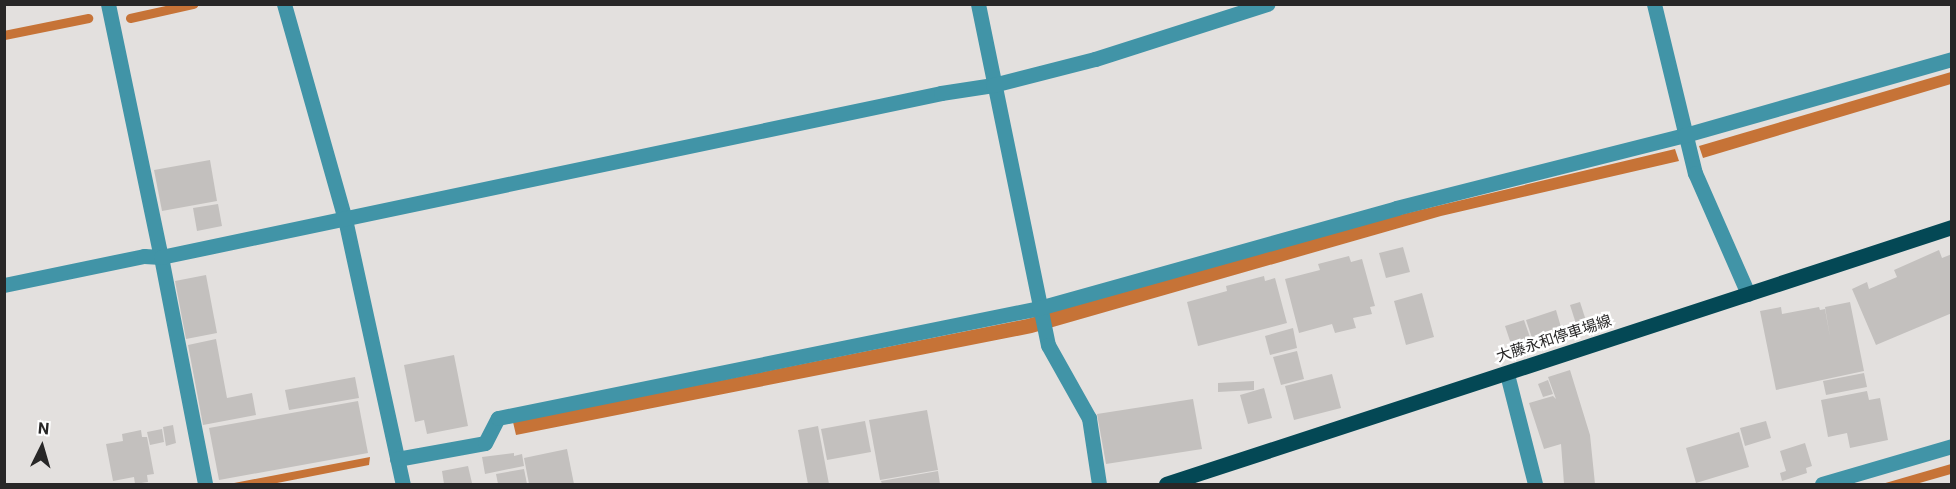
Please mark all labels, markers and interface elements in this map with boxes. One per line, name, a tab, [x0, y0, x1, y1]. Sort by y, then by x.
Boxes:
street label: 大藤永和停車場線	[1494, 312, 1614, 366]
north arrow	[12, 417, 72, 477]
text: N	[37, 419, 50, 439]

